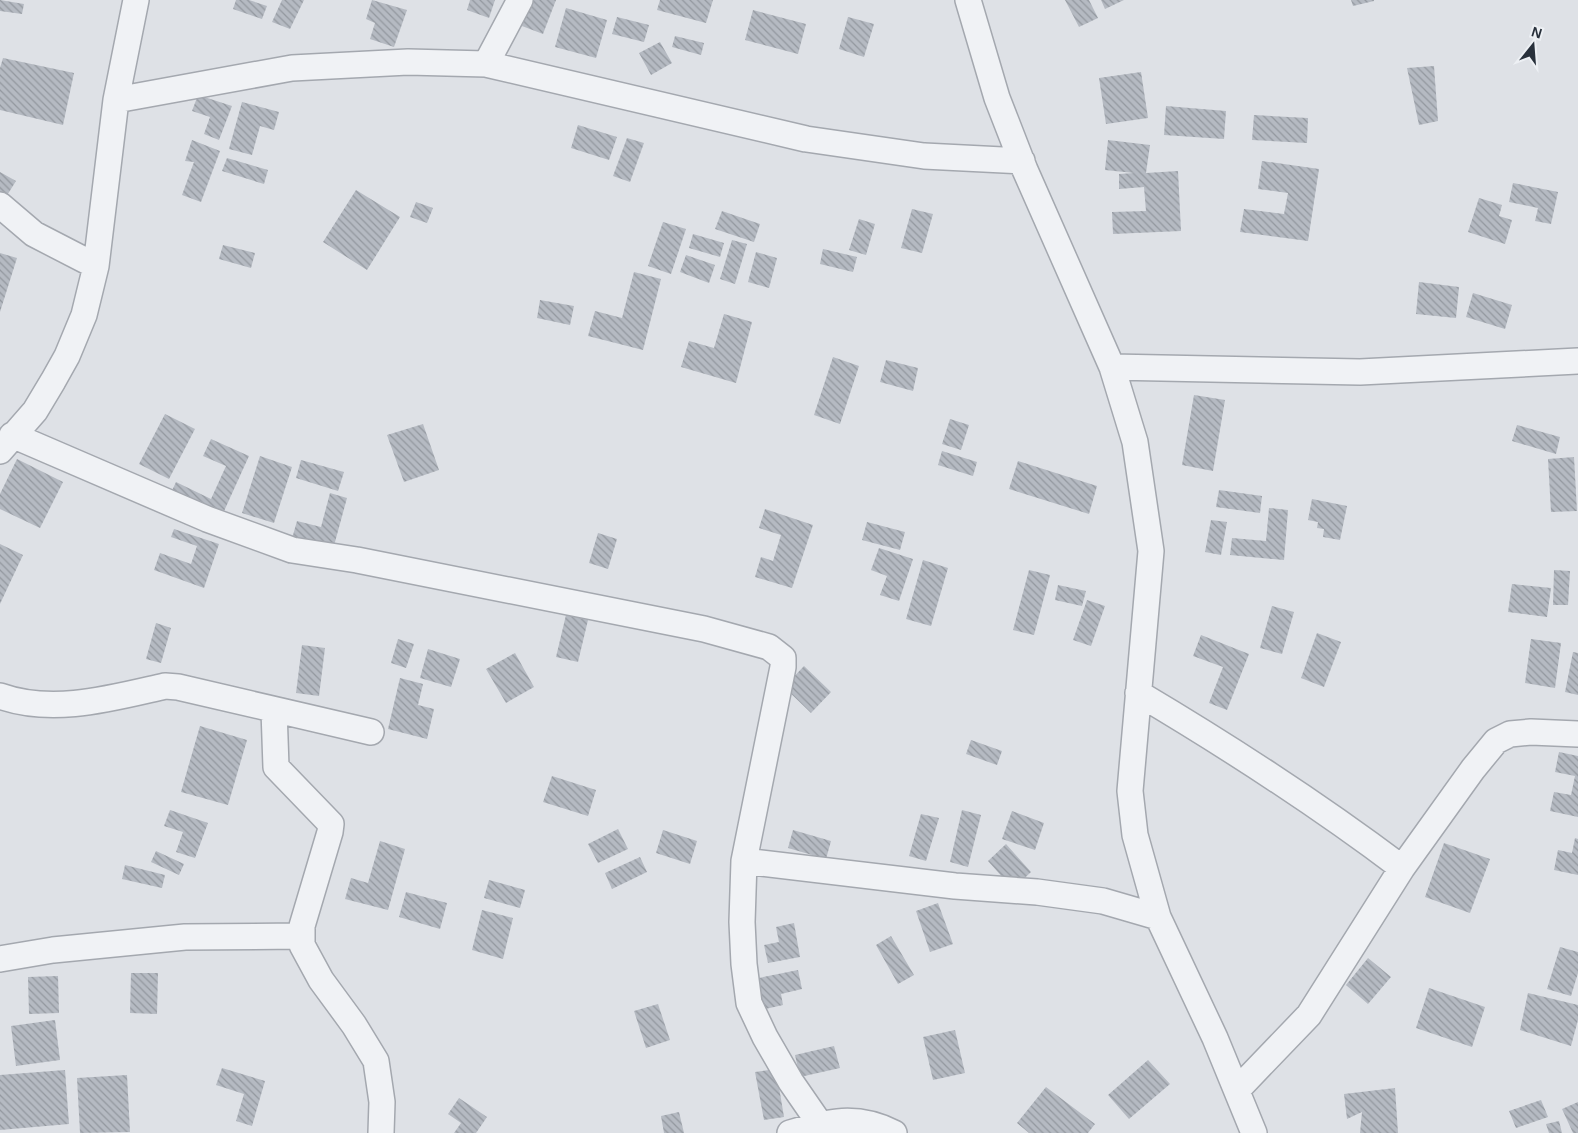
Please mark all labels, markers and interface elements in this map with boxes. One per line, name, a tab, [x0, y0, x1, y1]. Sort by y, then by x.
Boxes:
north arrow	[1508, 20, 1558, 70]
text: N	[1530, 23, 1544, 42]

